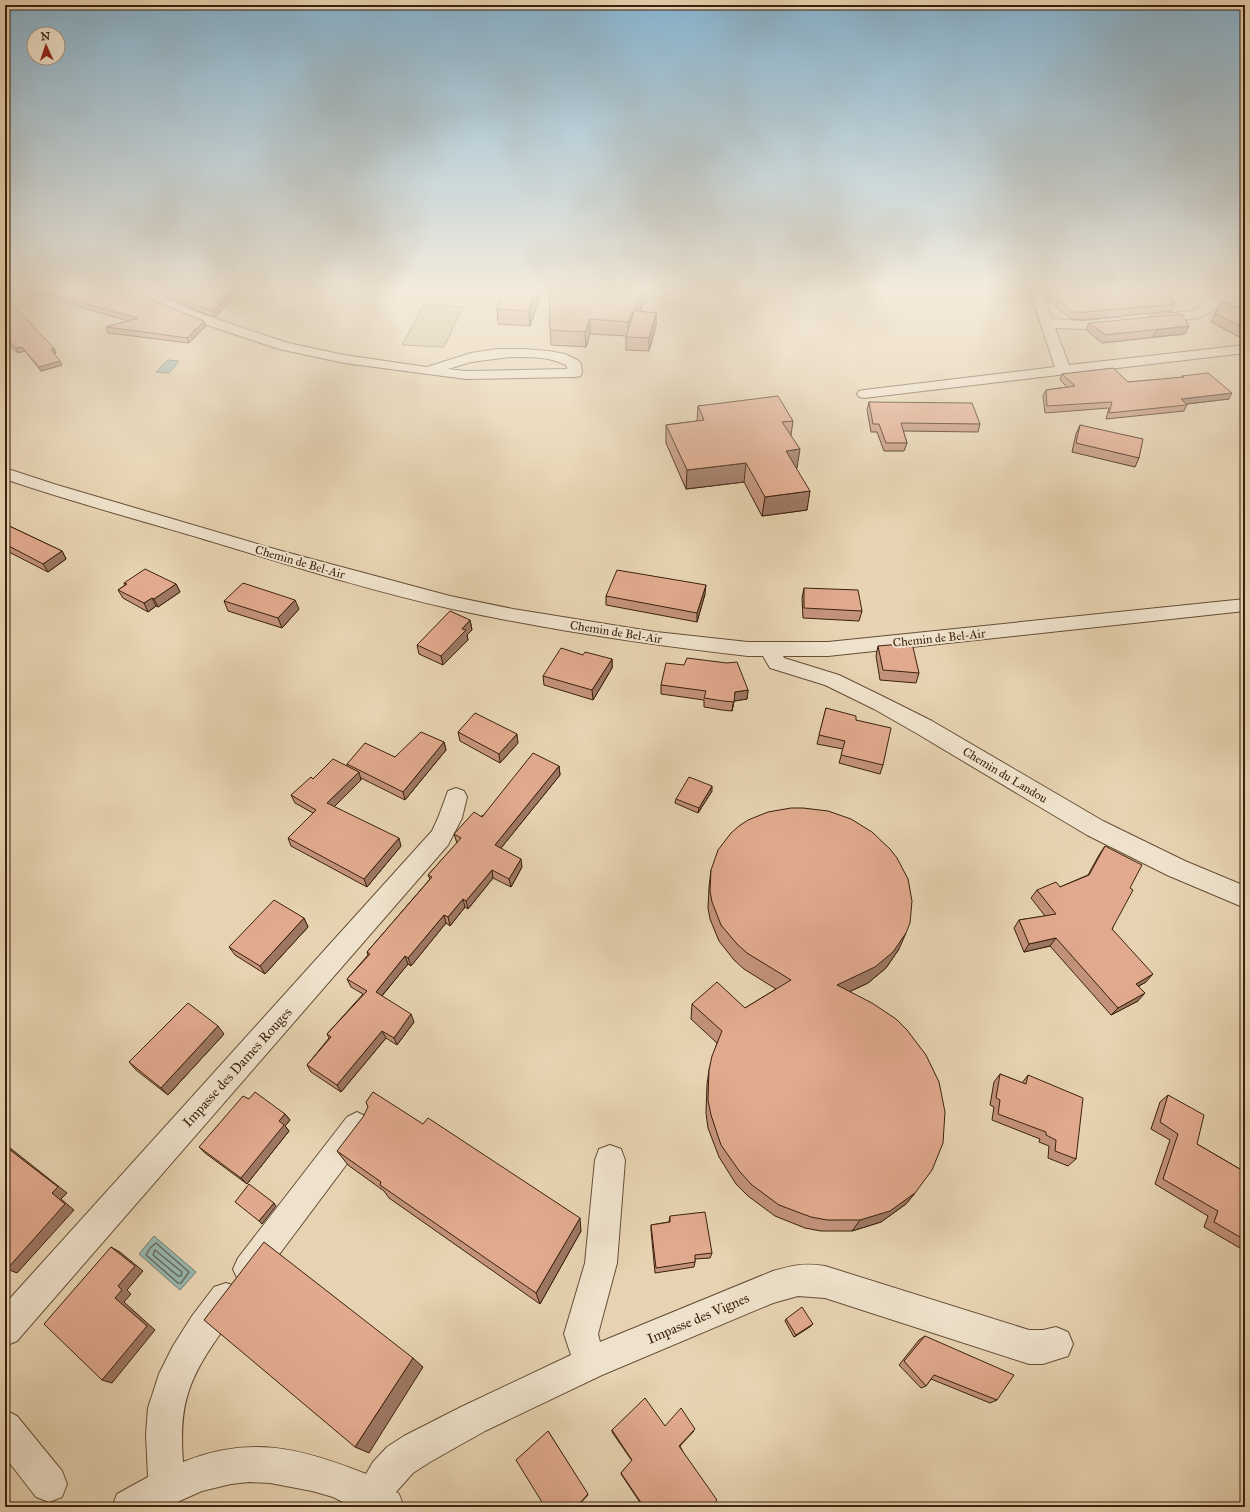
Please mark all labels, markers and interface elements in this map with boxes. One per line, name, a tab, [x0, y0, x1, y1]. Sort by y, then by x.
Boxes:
north arrow	[26, 26, 66, 66]
text: N	[40, 30, 51, 43]
street label: Chemin de Bel-Air	[253, 542, 347, 582]
street label: Chemin de Bel-Air	[569, 618, 663, 646]
street label: Chemin de Bel-Air	[892, 626, 986, 650]
street label: Chemin du Landou	[960, 744, 1050, 806]
street label: Impasse des Dames Rouges	[179, 1004, 296, 1131]
street label: Impasse des Vignes	[645, 1289, 752, 1348]

